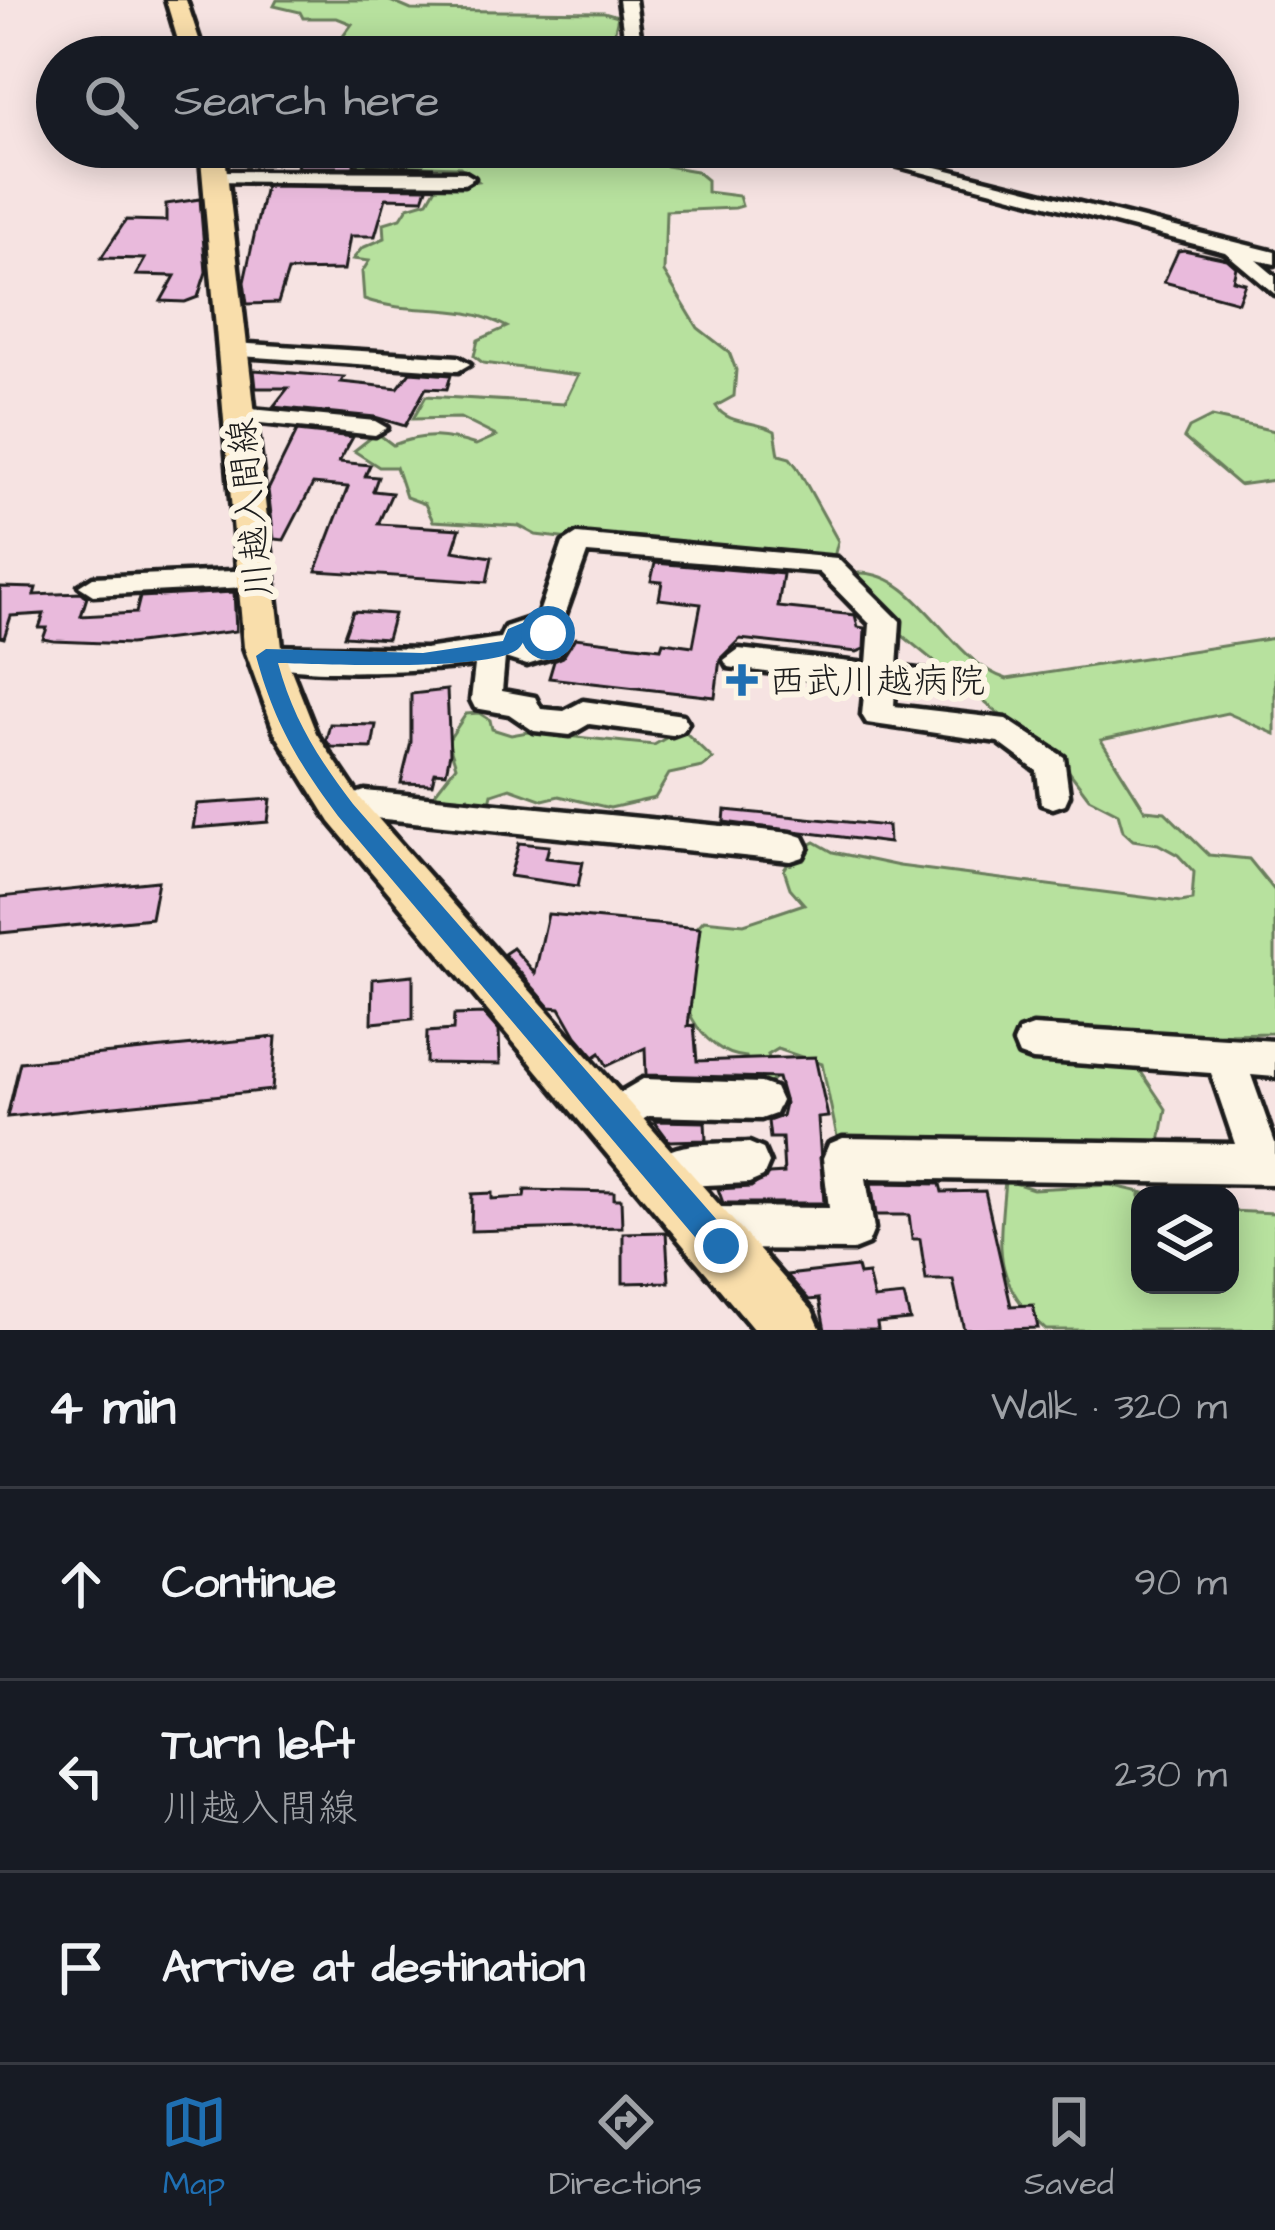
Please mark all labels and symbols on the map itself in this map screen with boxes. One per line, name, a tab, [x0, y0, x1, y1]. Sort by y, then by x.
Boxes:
street label: 川越入間線	[217, 416, 286, 600]
route start	[521, 606, 575, 660]
place label: 西武川越病院	[769, 657, 985, 708]
marker: 西武川越病院	[726, 664, 758, 696]
route end	[694, 1219, 748, 1273]

